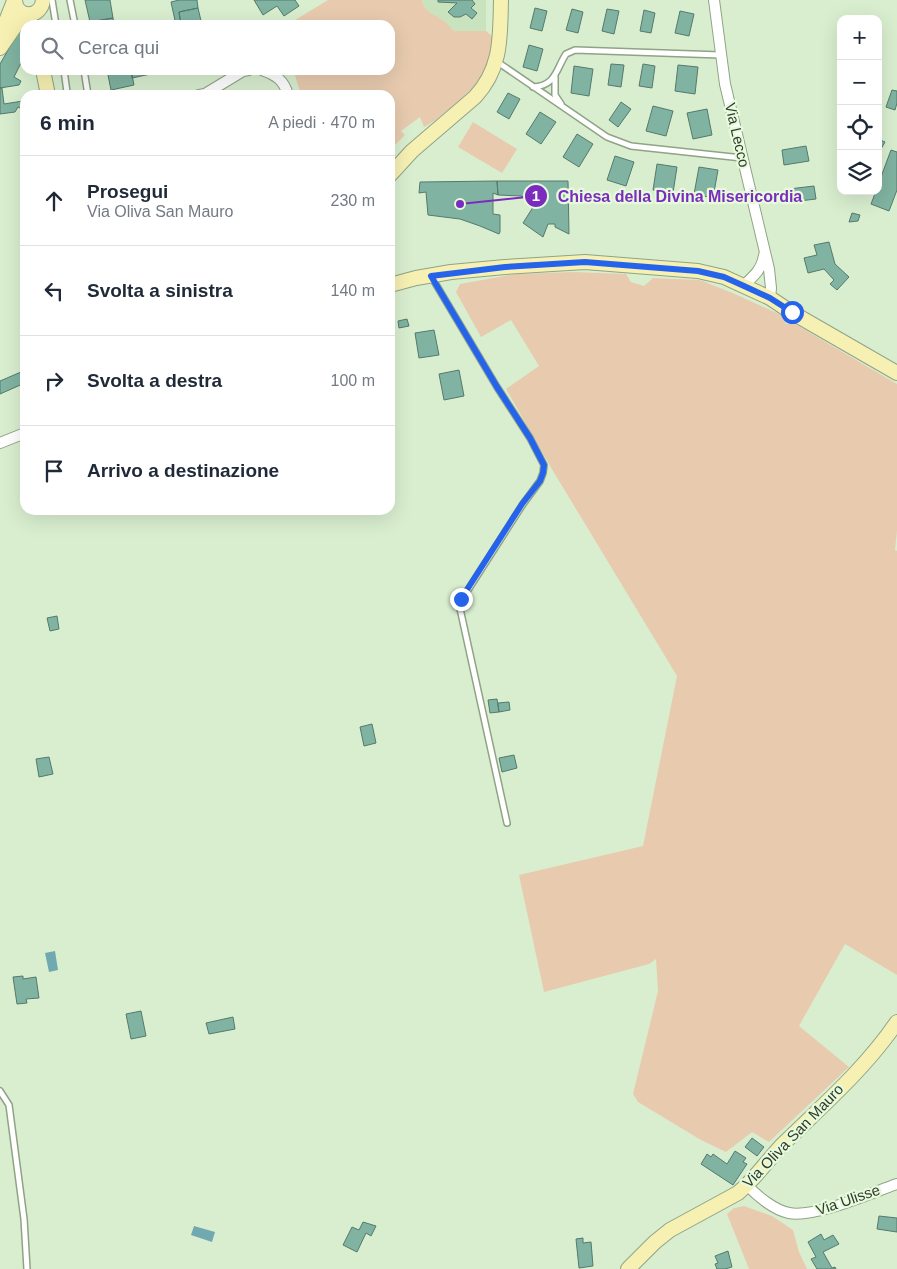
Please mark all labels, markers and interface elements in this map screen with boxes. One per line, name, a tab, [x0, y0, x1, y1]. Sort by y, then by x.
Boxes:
map controls	[837, 15, 882, 195]
button: +	[837, 15, 882, 60]
search box	[20, 20, 395, 75]
icon: search	[38, 34, 66, 62]
text: Cerca qui	[78, 37, 159, 58]
button: −	[837, 60, 882, 105]
street label: Via Lecco	[722, 101, 753, 169]
button: locate	[837, 105, 882, 150]
text: 6 min	[40, 111, 95, 134]
text: A piedi · 470 m	[268, 114, 375, 131]
button: layers	[837, 150, 882, 195]
callout: Chiesa della Divina Misericordia	[523, 180, 813, 211]
text: Prosegui	[87, 181, 168, 202]
icon: ahead	[40, 187, 68, 215]
text: 1	[532, 187, 540, 204]
text: Chiesa della Divina Misericordia	[558, 188, 802, 205]
text: 230 m	[331, 192, 375, 209]
text: Via Oliva San Mauro	[87, 203, 233, 220]
icon: left	[40, 277, 68, 305]
text: Svolta a sinistra	[87, 280, 233, 301]
text: 140 m	[331, 282, 375, 299]
route start	[781, 301, 804, 324]
icon: right	[40, 367, 68, 395]
text: Svolta a destra	[87, 370, 222, 391]
text: 100 m	[331, 372, 375, 389]
icon: arrive	[40, 457, 68, 485]
text: Arrivo a destinazione	[87, 460, 279, 481]
route end	[450, 588, 473, 611]
street label: Via Oliva San Mauro	[739, 1080, 846, 1191]
street label: Via Ulisse	[814, 1181, 882, 1218]

